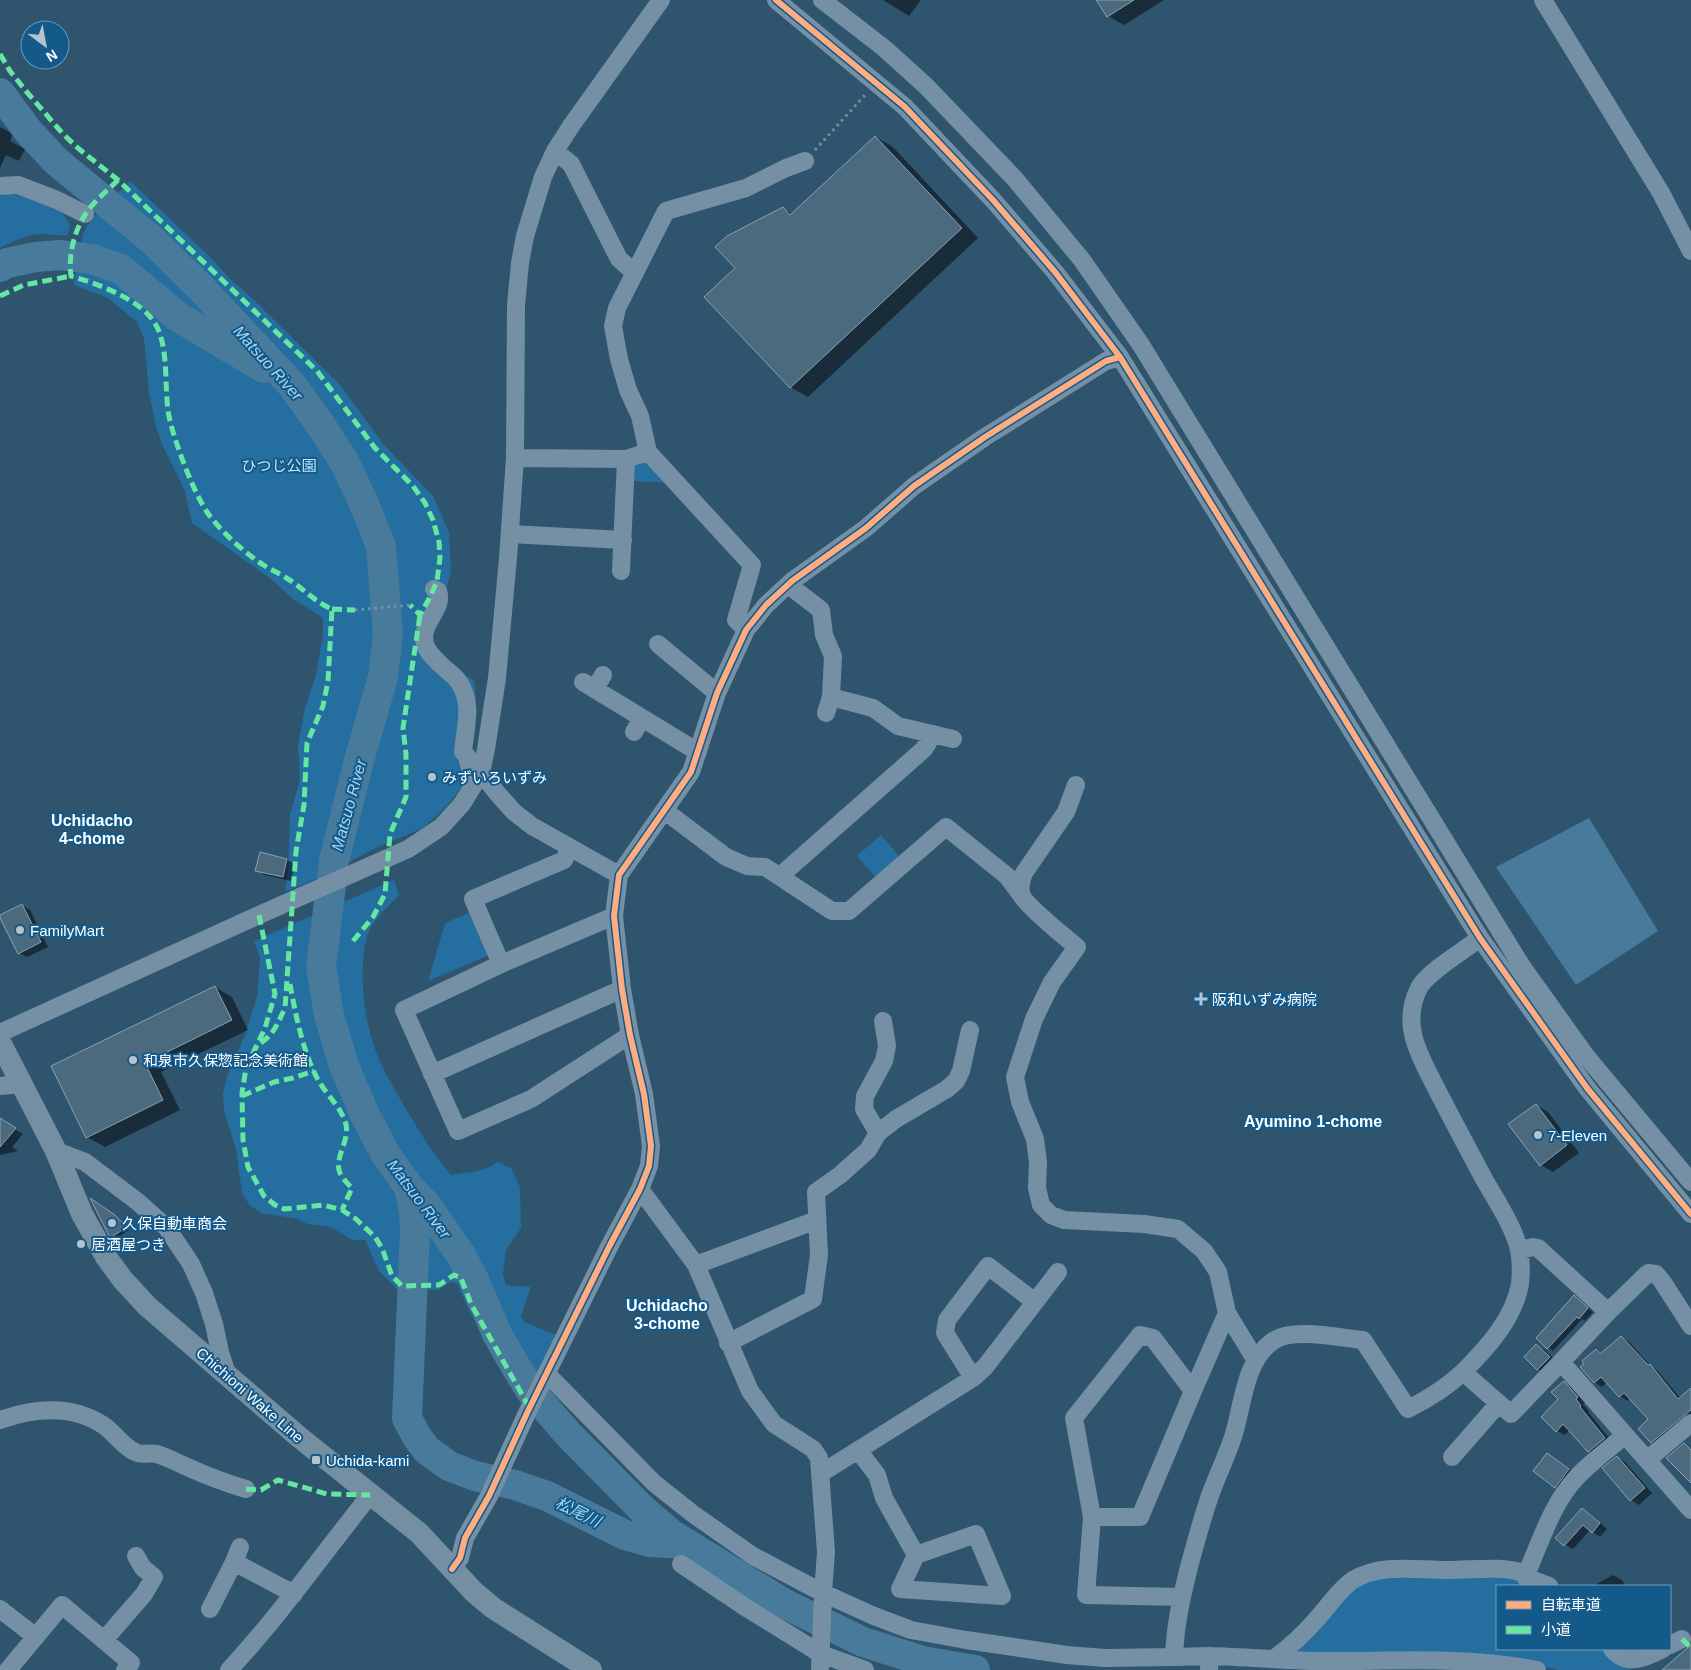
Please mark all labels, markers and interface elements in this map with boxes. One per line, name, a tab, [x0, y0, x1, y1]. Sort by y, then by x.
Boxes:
north arrow	[20, 20, 70, 70]
text: N	[43, 47, 60, 65]
water label: Matsuo River	[230, 322, 306, 404]
park label: ひつじ公園	[241, 457, 317, 474]
water label: Matsuo River	[329, 757, 370, 853]
place label: みずいろいずみ	[442, 769, 547, 786]
marker: みずいろいずみ	[426, 771, 438, 783]
district label: Uchidacho 4-chome	[51, 812, 133, 847]
place label: FamilyMart	[30, 922, 105, 939]
marker: FamilyMart	[14, 924, 26, 936]
place label: 阪和いずみ病院	[1212, 991, 1317, 1008]
marker: 阪和いずみ病院	[1194, 992, 1208, 1006]
place label: 和泉市久保惣記念美術館	[143, 1052, 308, 1069]
marker: 和泉市久保惣記念美術館	[127, 1054, 139, 1066]
district label: Ayumino 1-chome	[1244, 1113, 1382, 1130]
place label: 7-Eleven	[1548, 1127, 1607, 1144]
marker: 7-Eleven	[1532, 1129, 1544, 1141]
water label: Matsuo River	[384, 1156, 455, 1242]
place label: 久保自動車商会	[122, 1215, 227, 1232]
marker: 久保自動車商会	[106, 1217, 118, 1229]
place label: 居酒屋つき	[91, 1236, 166, 1253]
marker: 居酒屋つき	[75, 1238, 87, 1250]
district label: Uchidacho 3-chome	[626, 1297, 708, 1332]
street label: Chichioni Wake Line	[193, 1344, 307, 1446]
place label: Uchida-kami	[326, 1452, 409, 1469]
marker: Uchida-kami	[310, 1454, 322, 1466]
water label: 松尾川	[553, 1494, 605, 1531]
legend	[1496, 1585, 1671, 1650]
text: 自転車道	[1541, 1596, 1601, 1613]
text: 小道	[1541, 1621, 1571, 1638]

